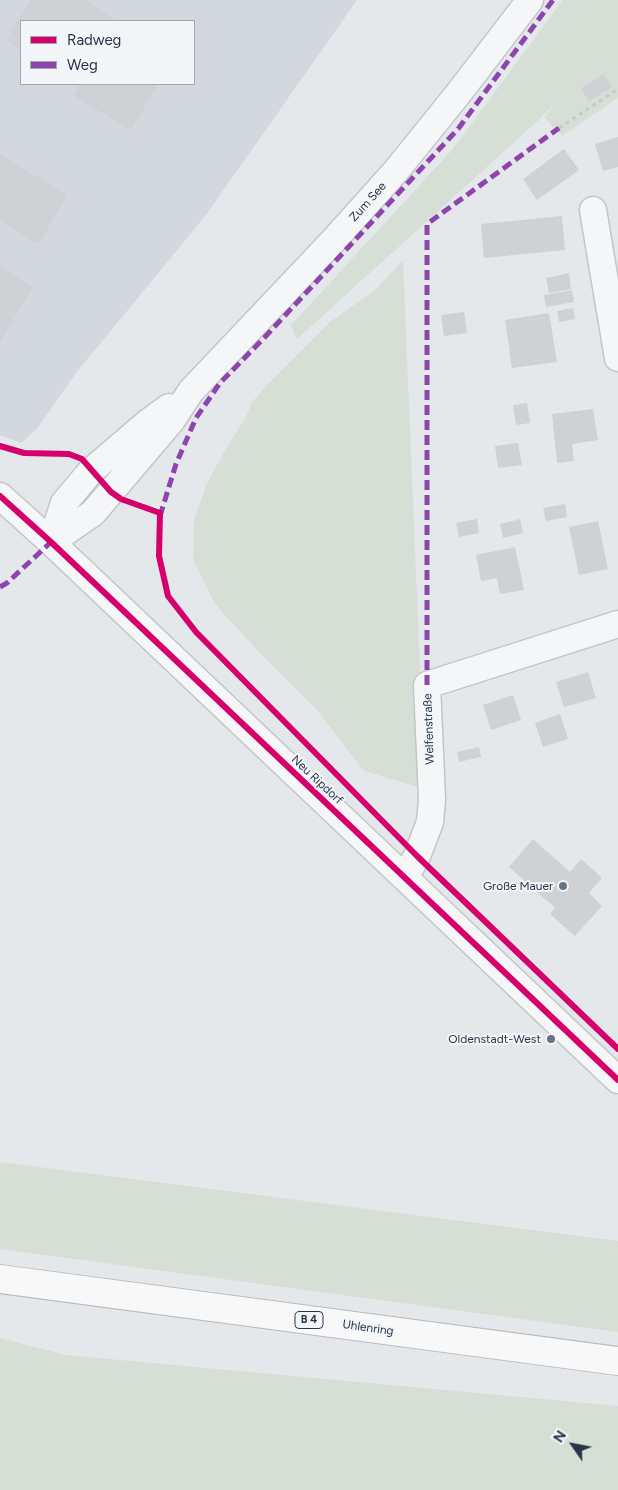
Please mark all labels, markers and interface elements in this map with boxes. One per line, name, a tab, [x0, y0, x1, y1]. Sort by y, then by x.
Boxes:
legend	[20, 20, 195, 85]
text: Radweg	[67, 31, 121, 49]
text: Weg	[67, 56, 98, 74]
street label: Zum See	[347, 179, 389, 225]
street label: Welfenstraße	[421, 693, 437, 765]
street label: Neu Ripdorf	[288, 752, 346, 808]
place label: Große Mauer	[483, 879, 553, 893]
marker: Große Mauer	[557, 880, 569, 892]
place label: Oldenstadt-West	[448, 1032, 541, 1046]
marker: Oldenstadt-West	[545, 1033, 557, 1045]
road number: B 4	[295, 1312, 323, 1328]
street label: Uhlenring	[341, 1317, 395, 1339]
north arrow	[548, 1420, 598, 1470]
text: N	[550, 1427, 570, 1446]

